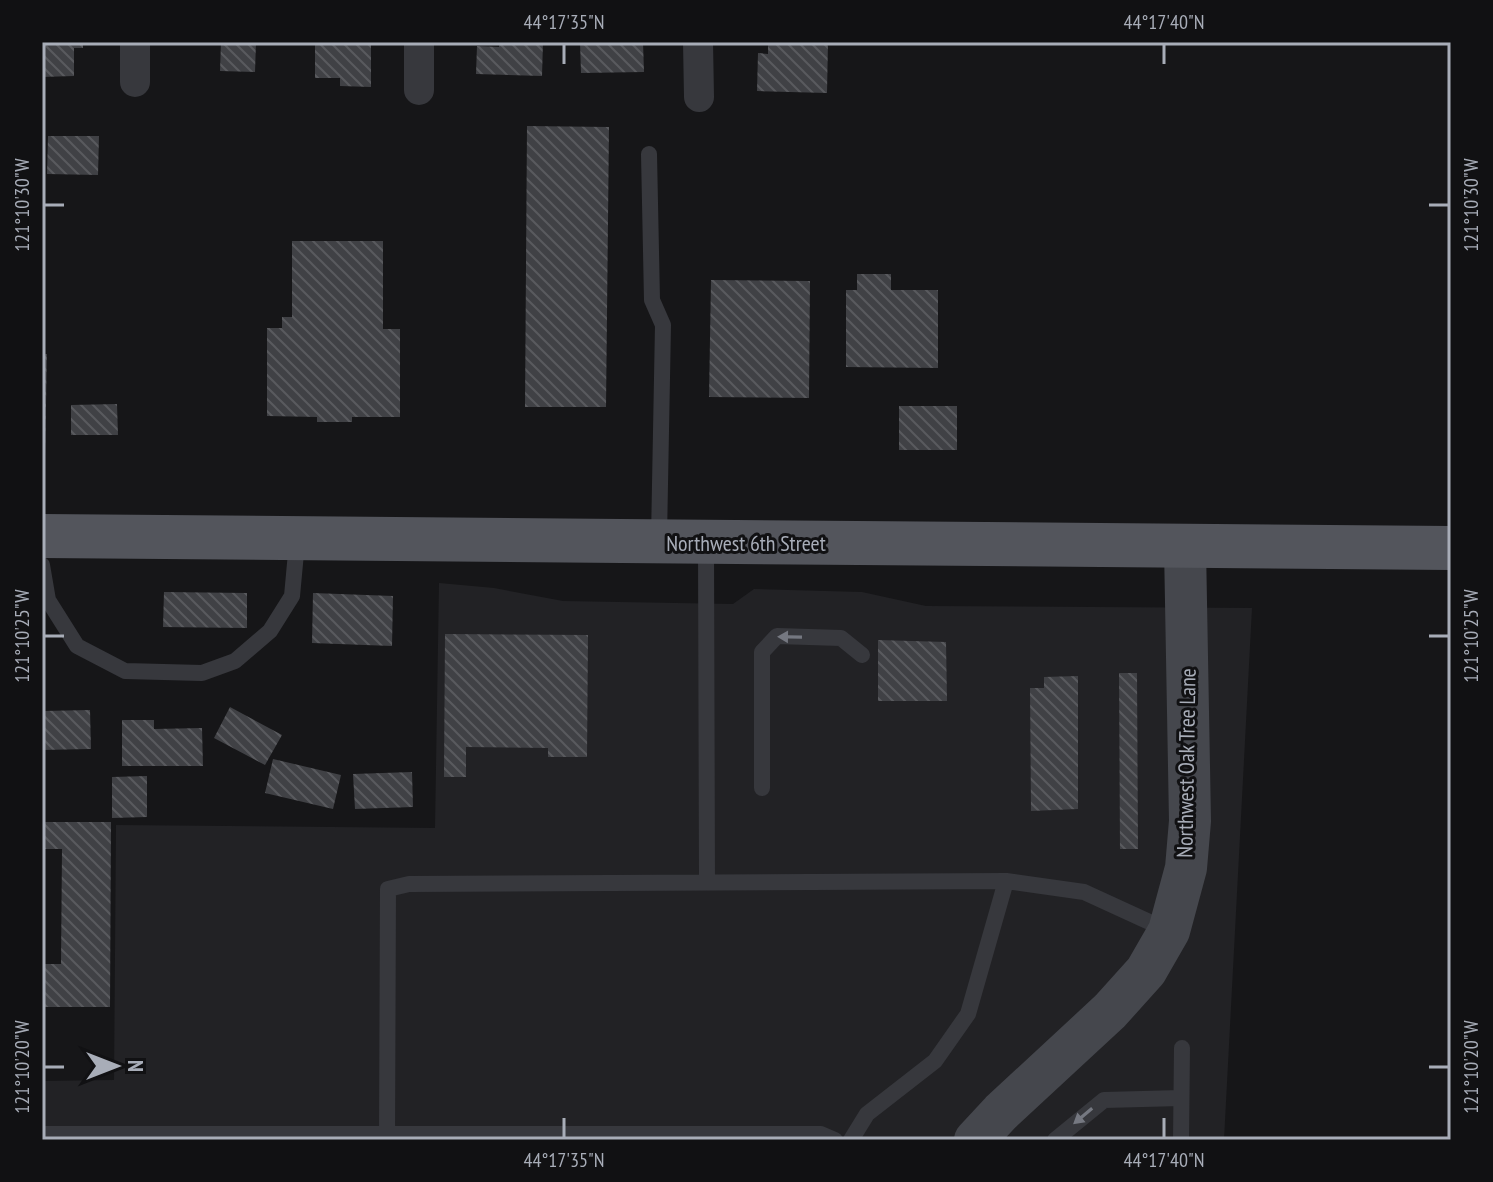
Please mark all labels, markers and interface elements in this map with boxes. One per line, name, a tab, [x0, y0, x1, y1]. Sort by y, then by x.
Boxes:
text: 44°17'35"N	[524, 9, 604, 35]
text: 44°17'40"N	[1124, 9, 1204, 35]
text: 121°10'30"W	[9, 158, 35, 252]
text: 121°10'30"W	[1458, 158, 1484, 252]
street label: Northwest 6th Street	[666, 529, 826, 557]
text: 121°10'25"W	[9, 589, 35, 683]
text: 121°10'25"W	[1458, 589, 1484, 683]
one-way arrow	[777, 630, 802, 643]
street label: Northwest Oak Tree Lane	[1170, 668, 1202, 858]
text: 121°10'20"W	[9, 1020, 35, 1114]
text: 121°10'20"W	[1458, 1020, 1484, 1114]
north arrow	[76, 1026, 156, 1106]
text: N	[122, 1060, 150, 1072]
one-way arrow	[1073, 1107, 1093, 1124]
text: 44°17'35"N	[524, 1147, 604, 1173]
text: 44°17'40"N	[1124, 1147, 1204, 1173]

